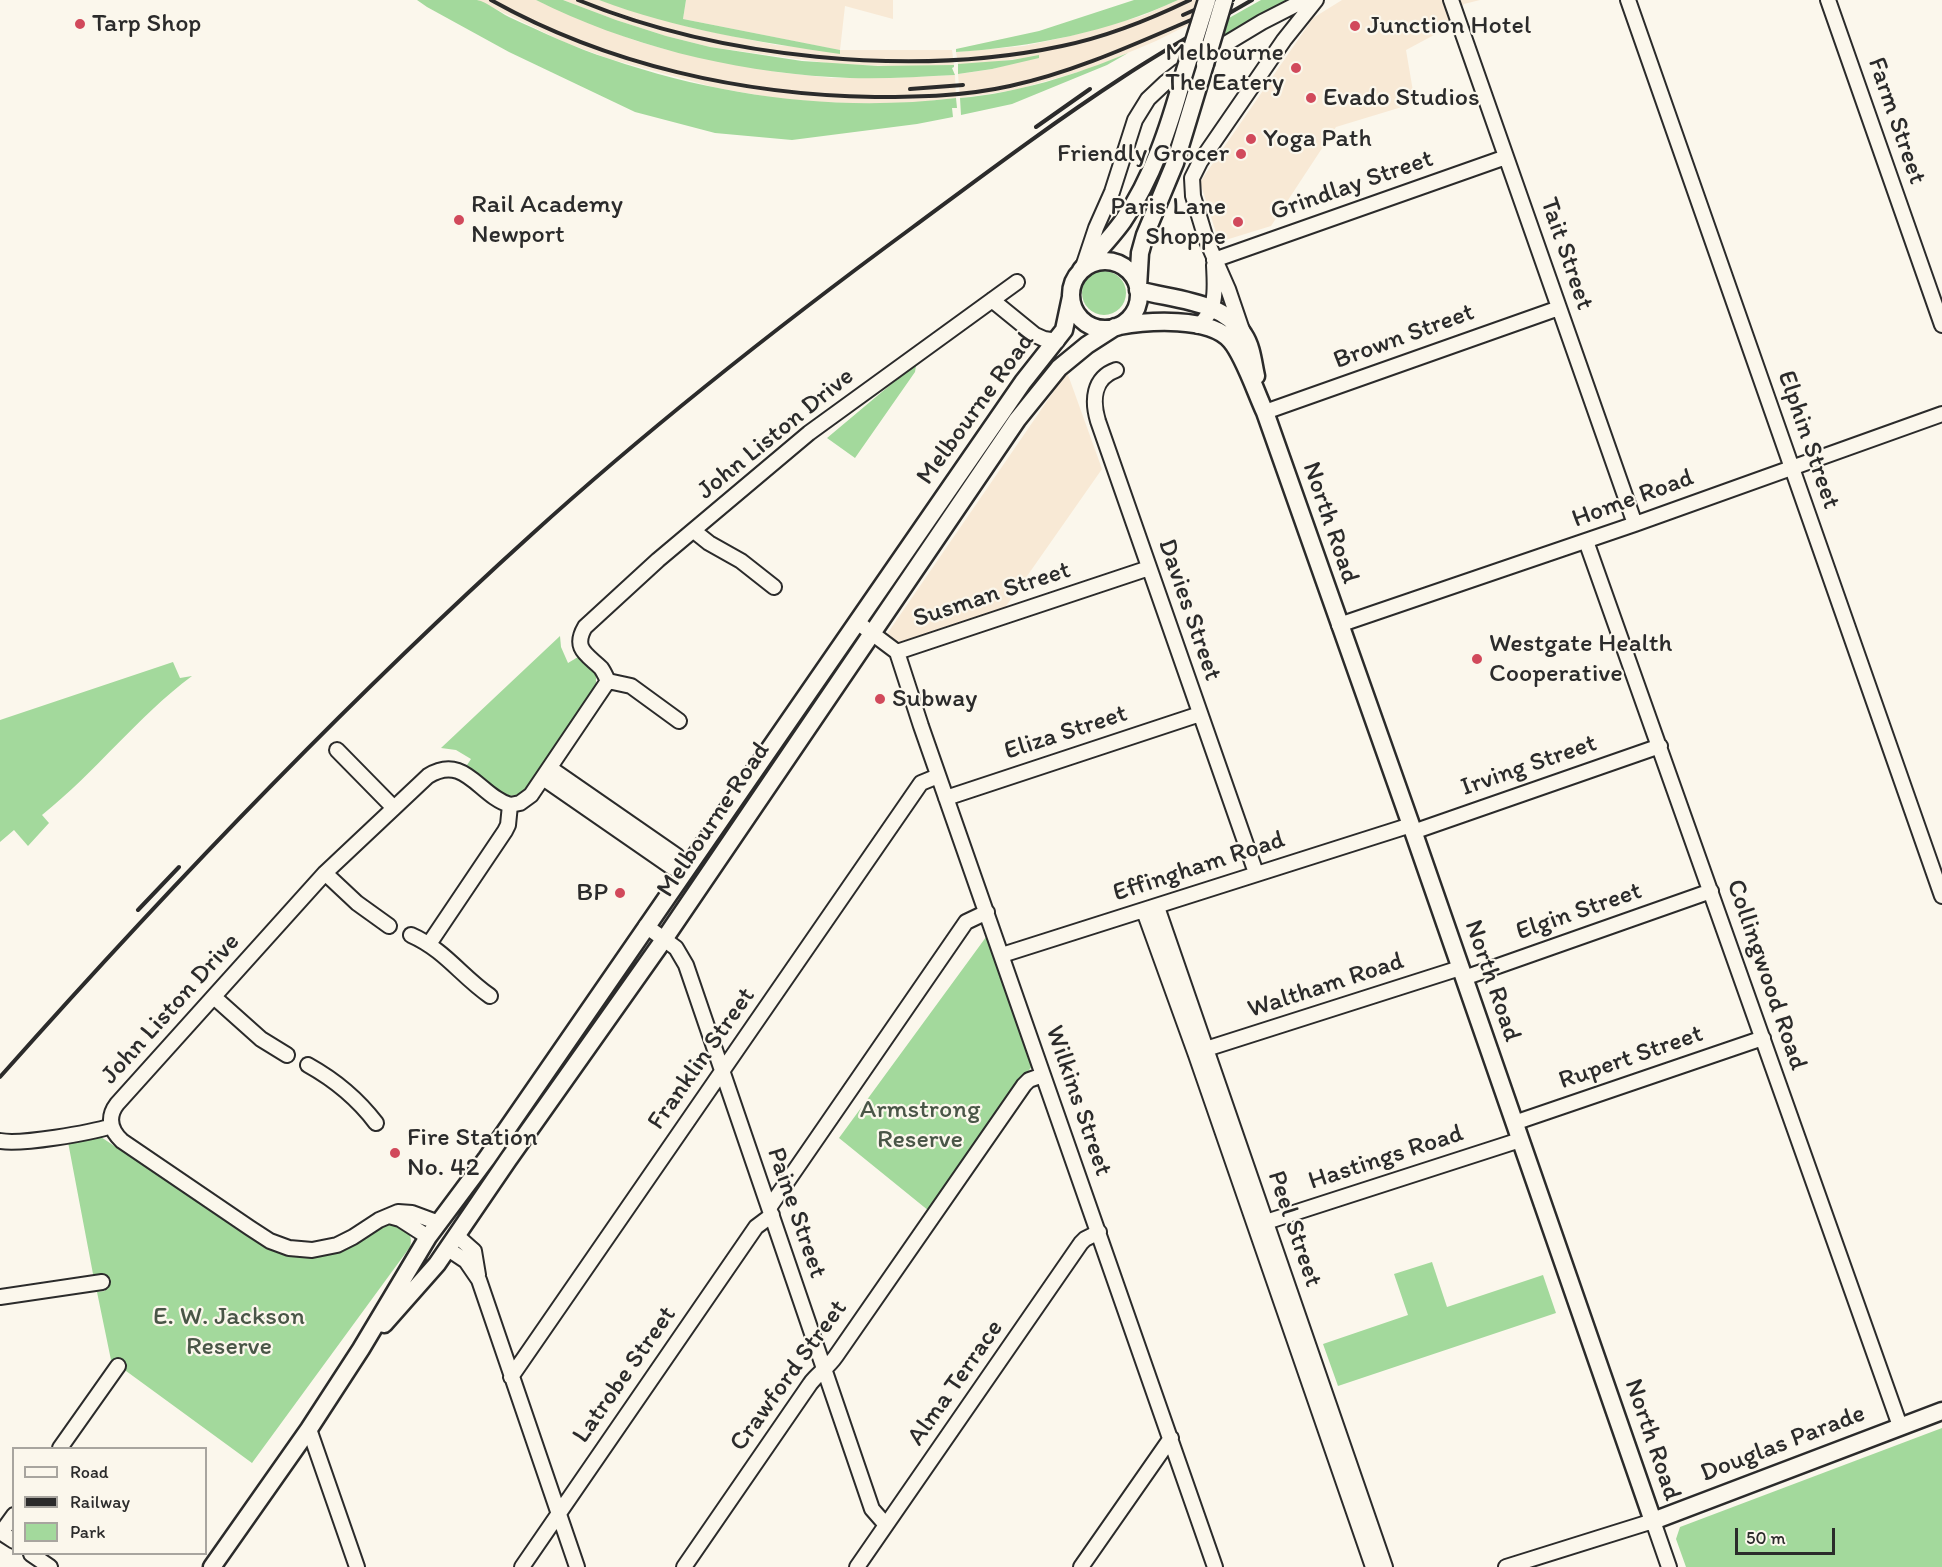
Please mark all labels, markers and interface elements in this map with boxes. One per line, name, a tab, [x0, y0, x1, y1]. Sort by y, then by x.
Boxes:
place label: Tarp Shop	[92, 8, 201, 40]
place label: Junction Hotel	[1367, 10, 1531, 42]
marker: Tarp Shop	[73, 17, 87, 31]
marker: Junction Hotel	[1348, 19, 1362, 33]
place label: Melbourne The Eatery	[1165, 37, 1284, 98]
street label: Farm Street	[1860, 54, 1932, 188]
marker: Melbourne The Eatery	[1289, 61, 1303, 75]
place label: Evado Studios	[1323, 82, 1480, 114]
marker: Evado Studios	[1304, 91, 1318, 105]
place label: Yoga Path	[1263, 123, 1372, 155]
marker: Yoga Path	[1244, 132, 1258, 146]
place label: Friendly Grocer	[1057, 138, 1229, 170]
street label: Grindlay Street	[1267, 144, 1437, 228]
marker: Friendly Grocer	[1234, 147, 1248, 161]
place label: Rail Academy Newport	[471, 189, 623, 250]
place label: Paris Lane Shoppe	[1110, 191, 1226, 252]
street label: Tait Street	[1532, 194, 1600, 314]
marker: Rail Academy Newport	[452, 213, 466, 227]
marker: Paris Lane Shoppe	[1231, 215, 1245, 229]
street label: Brown Street	[1329, 297, 1479, 377]
street label: Melbourne Road	[910, 327, 1042, 491]
street label: John Liston Drive	[691, 361, 861, 507]
street label: Elphin Street	[1770, 367, 1846, 513]
street label: North Road	[1295, 458, 1365, 588]
street label: Home Road	[1568, 463, 1698, 535]
street label: Davies Street	[1150, 535, 1228, 685]
street label: Susman Street	[909, 555, 1075, 635]
place label: Westgate Health Cooperative	[1489, 628, 1672, 690]
marker: Westgate Health Cooperative	[1470, 652, 1484, 666]
place label: Subway	[892, 683, 977, 715]
marker: Subway	[873, 692, 887, 706]
street label: Eliza Street	[1001, 698, 1131, 768]
street label: Irving Street	[1457, 728, 1601, 804]
street label: Melbourne Road	[651, 736, 777, 904]
street label: Effingham Road	[1109, 825, 1289, 909]
street label: Elgin Street	[1512, 876, 1646, 948]
street label: Collingwood Road	[1719, 876, 1813, 1074]
place label: BP	[576, 877, 608, 909]
marker: BP	[613, 886, 627, 900]
street label: North Road	[1457, 916, 1527, 1046]
street label: John Liston Drive	[95, 927, 247, 1091]
street label: Waltham Road	[1244, 946, 1408, 1026]
street label: Franklin Street	[641, 982, 763, 1136]
street label: Rupert Street	[1555, 1019, 1707, 1097]
street label: Wilkins Street	[1038, 1022, 1118, 1180]
park label: Armstrong Reserve	[860, 1094, 980, 1156]
street label: Hastings Road	[1305, 1118, 1467, 1198]
place label: Fire Station No. 42	[407, 1122, 538, 1184]
street label: Paine Street	[759, 1144, 833, 1282]
marker: Fire Station No. 42	[388, 1146, 402, 1160]
street label: Peel Street	[1260, 1167, 1328, 1291]
street label: Crawford Street	[724, 1294, 854, 1458]
park label: E. W. Jackson Reserve	[153, 1301, 305, 1362]
street label: Latrobe Street	[566, 1301, 684, 1449]
street label: Alma Terrace	[901, 1314, 1011, 1452]
street label: North Road	[1617, 1375, 1687, 1505]
street label: Douglas Parade	[1696, 1398, 1870, 1490]
legend	[12, 1447, 207, 1555]
text: Road	[70, 1461, 109, 1483]
text: Railway	[70, 1491, 130, 1513]
scale bar	[1738, 1516, 1838, 1554]
text: Park	[70, 1521, 105, 1543]
text: 50 m	[1746, 1527, 1786, 1549]

